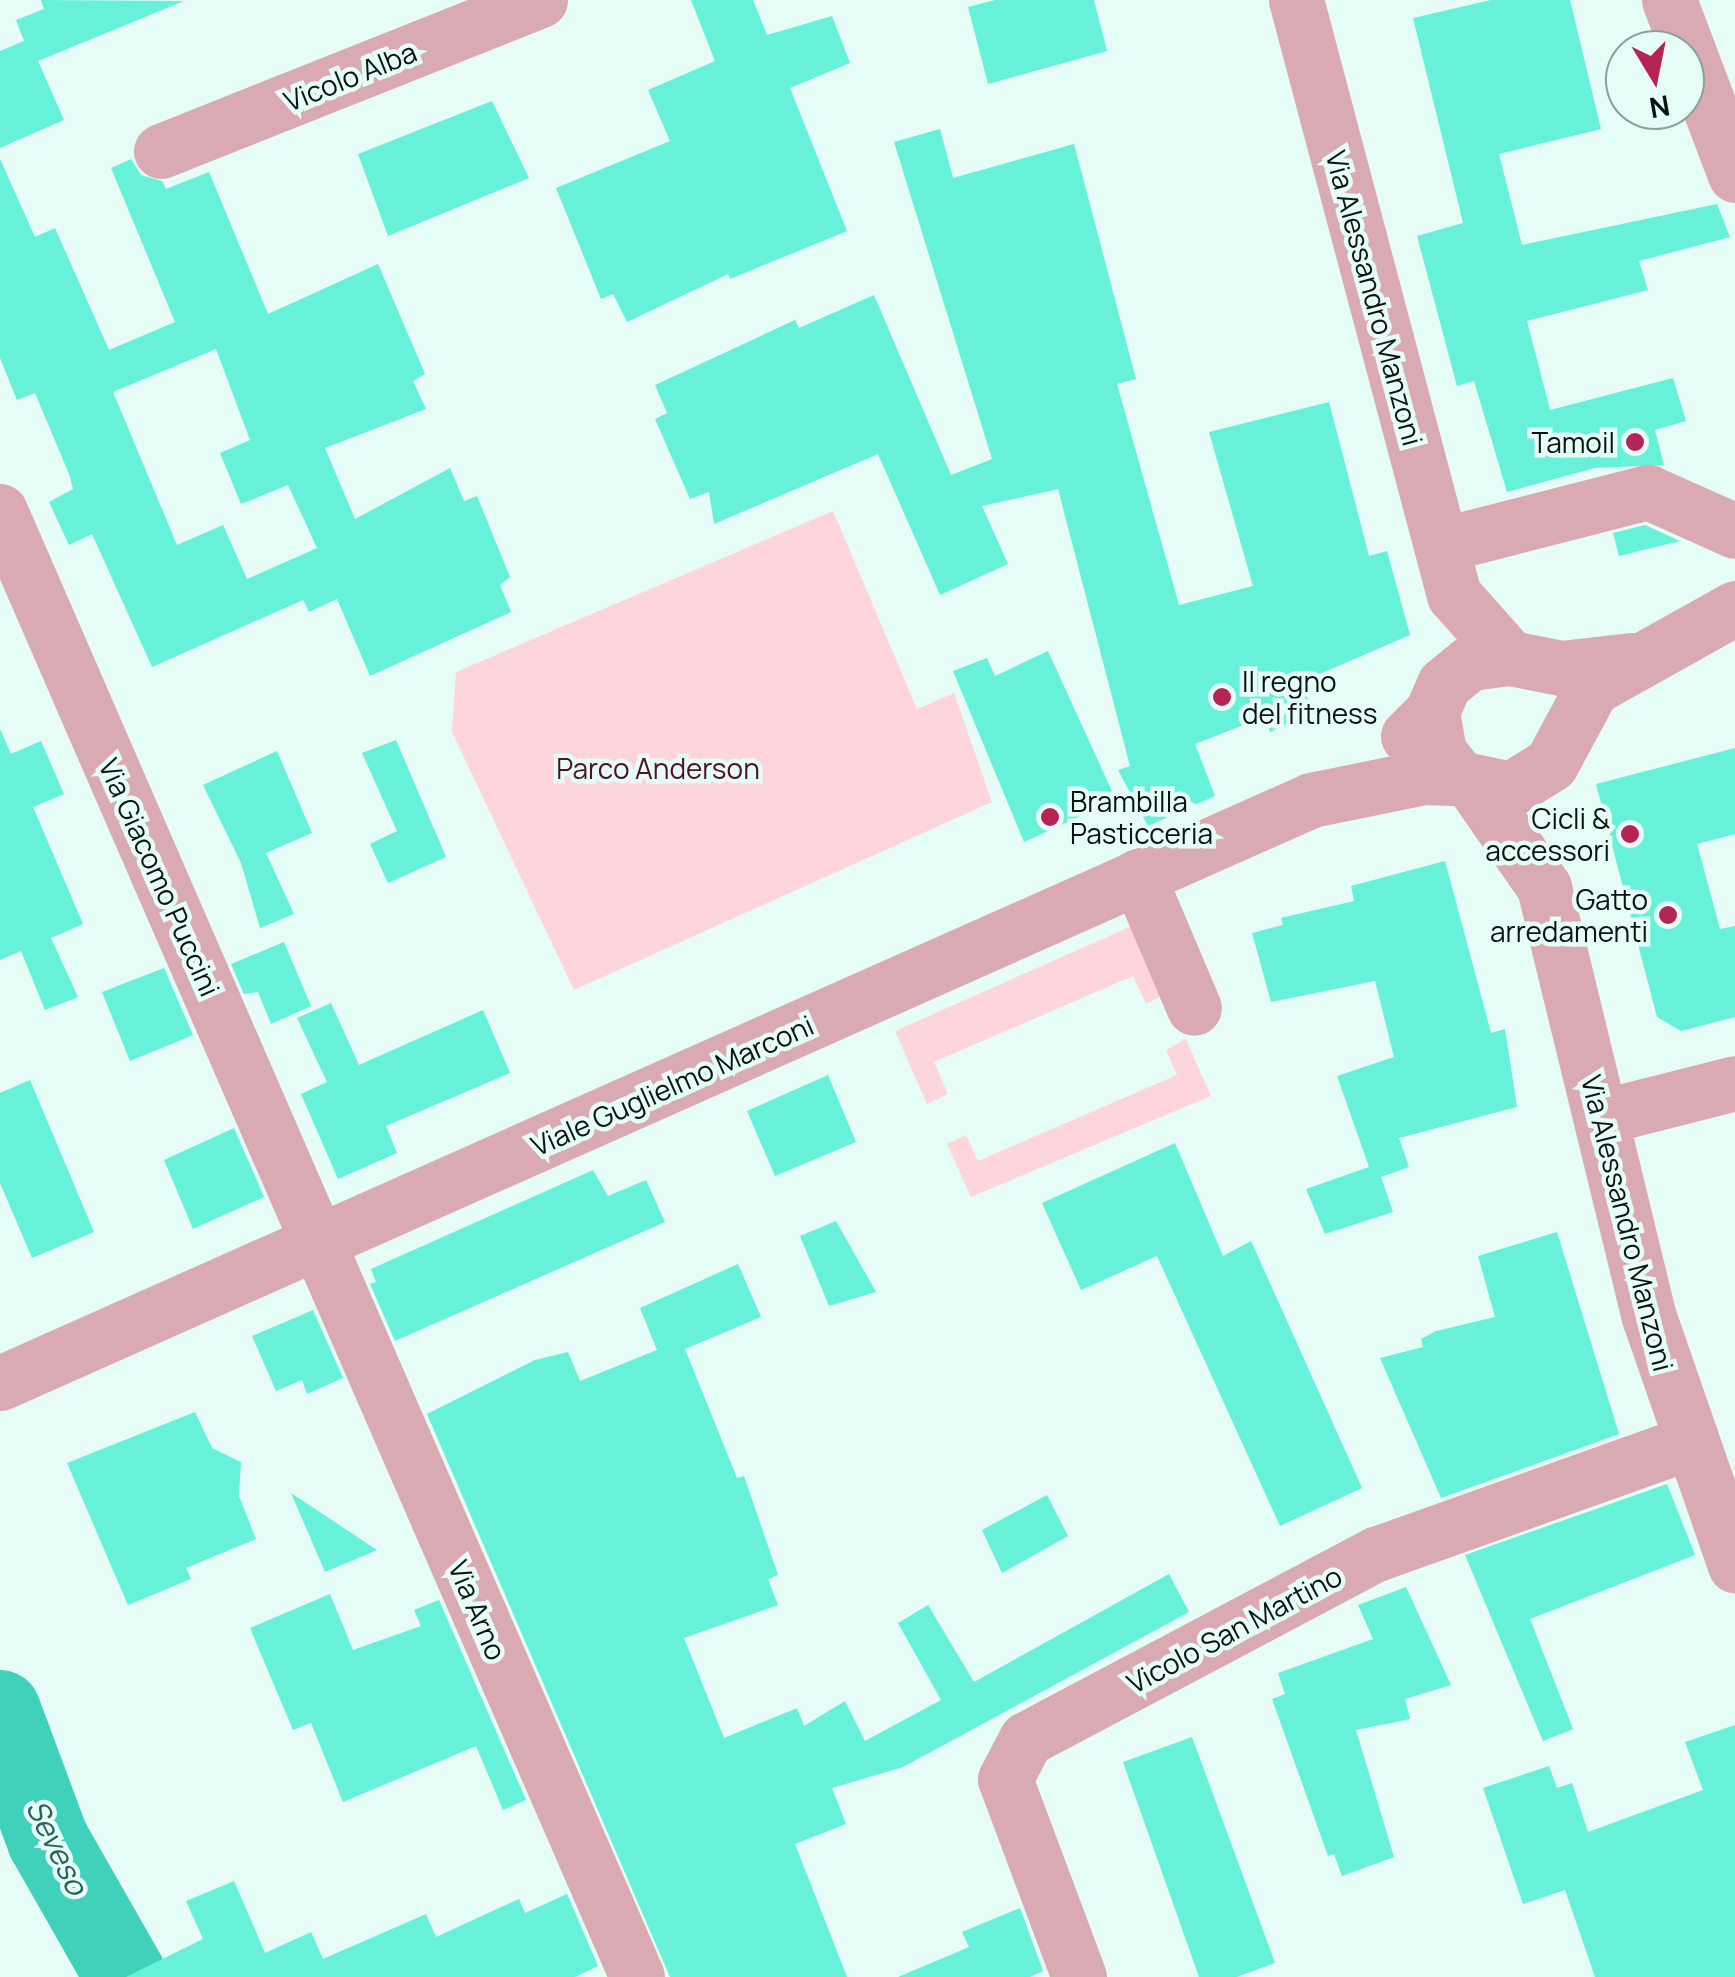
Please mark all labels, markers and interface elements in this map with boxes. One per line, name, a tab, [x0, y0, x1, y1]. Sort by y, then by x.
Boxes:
north arrow	[1605, 30, 1705, 130]
street label: Vicolo Alba	[279, 34, 421, 118]
text: N	[1647, 87, 1673, 128]
street label: Via Alessandro Manzoni	[1319, 147, 1431, 449]
place label: Tamoil	[1531, 425, 1615, 459]
marker: Tamoil	[1624, 431, 1646, 453]
place label: Il regno del fitness	[1242, 664, 1377, 730]
marker: Il regno del fitness	[1211, 686, 1233, 708]
park label: Parco Anderson	[556, 751, 760, 785]
street label: Via Giacomo Puccini	[92, 753, 228, 1001]
place label: Brambilla Pasticceria	[1070, 784, 1213, 850]
place label: Cicli & accessori	[1485, 801, 1610, 867]
marker: Brambilla Pasticceria	[1039, 806, 1061, 828]
marker: Cicli & accessori	[1619, 823, 1641, 845]
place label: Gatto arredamenti	[1490, 882, 1648, 948]
marker: Gatto arredamenti	[1657, 904, 1679, 926]
street label: Viale Guglielmo Marconi	[526, 1008, 818, 1162]
street label: Via Alessandro Manzoni	[1575, 1072, 1681, 1374]
street label: Via Arno	[442, 1555, 514, 1665]
street label: Vicolo San Martino	[1121, 1558, 1347, 1700]
water label: Seveso	[19, 1794, 95, 1900]

